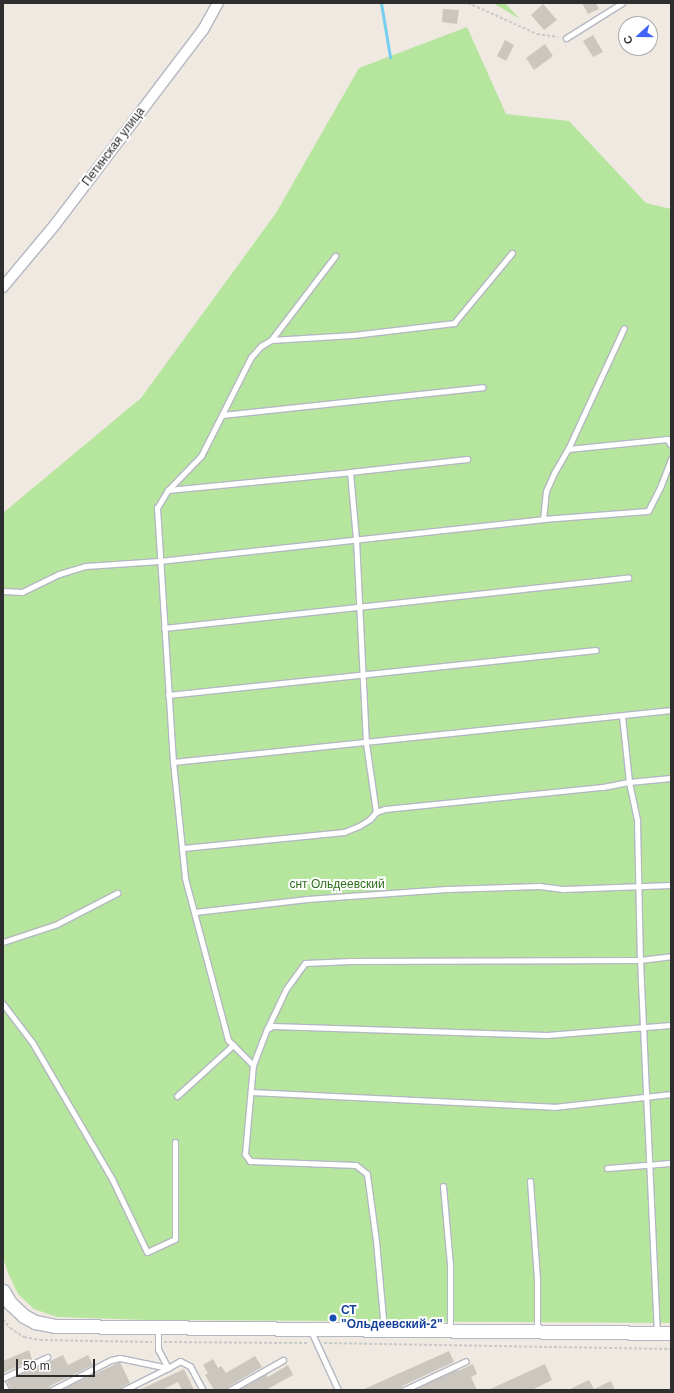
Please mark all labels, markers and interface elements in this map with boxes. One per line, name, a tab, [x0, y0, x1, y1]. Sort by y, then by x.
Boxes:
north arrow	[618, 16, 658, 56]
text: С	[621, 34, 635, 46]
street label: Петинская улица	[80, 105, 148, 189]
park label: снт Ольдеевский	[289, 878, 385, 892]
place label: СТ "Ольдеевский-2"	[341, 1304, 443, 1332]
marker: СТ "Ольдеевский-2"	[328, 1313, 338, 1323]
scale bar	[18, 1351, 97, 1377]
text: 50 m	[23, 1359, 50, 1373]

